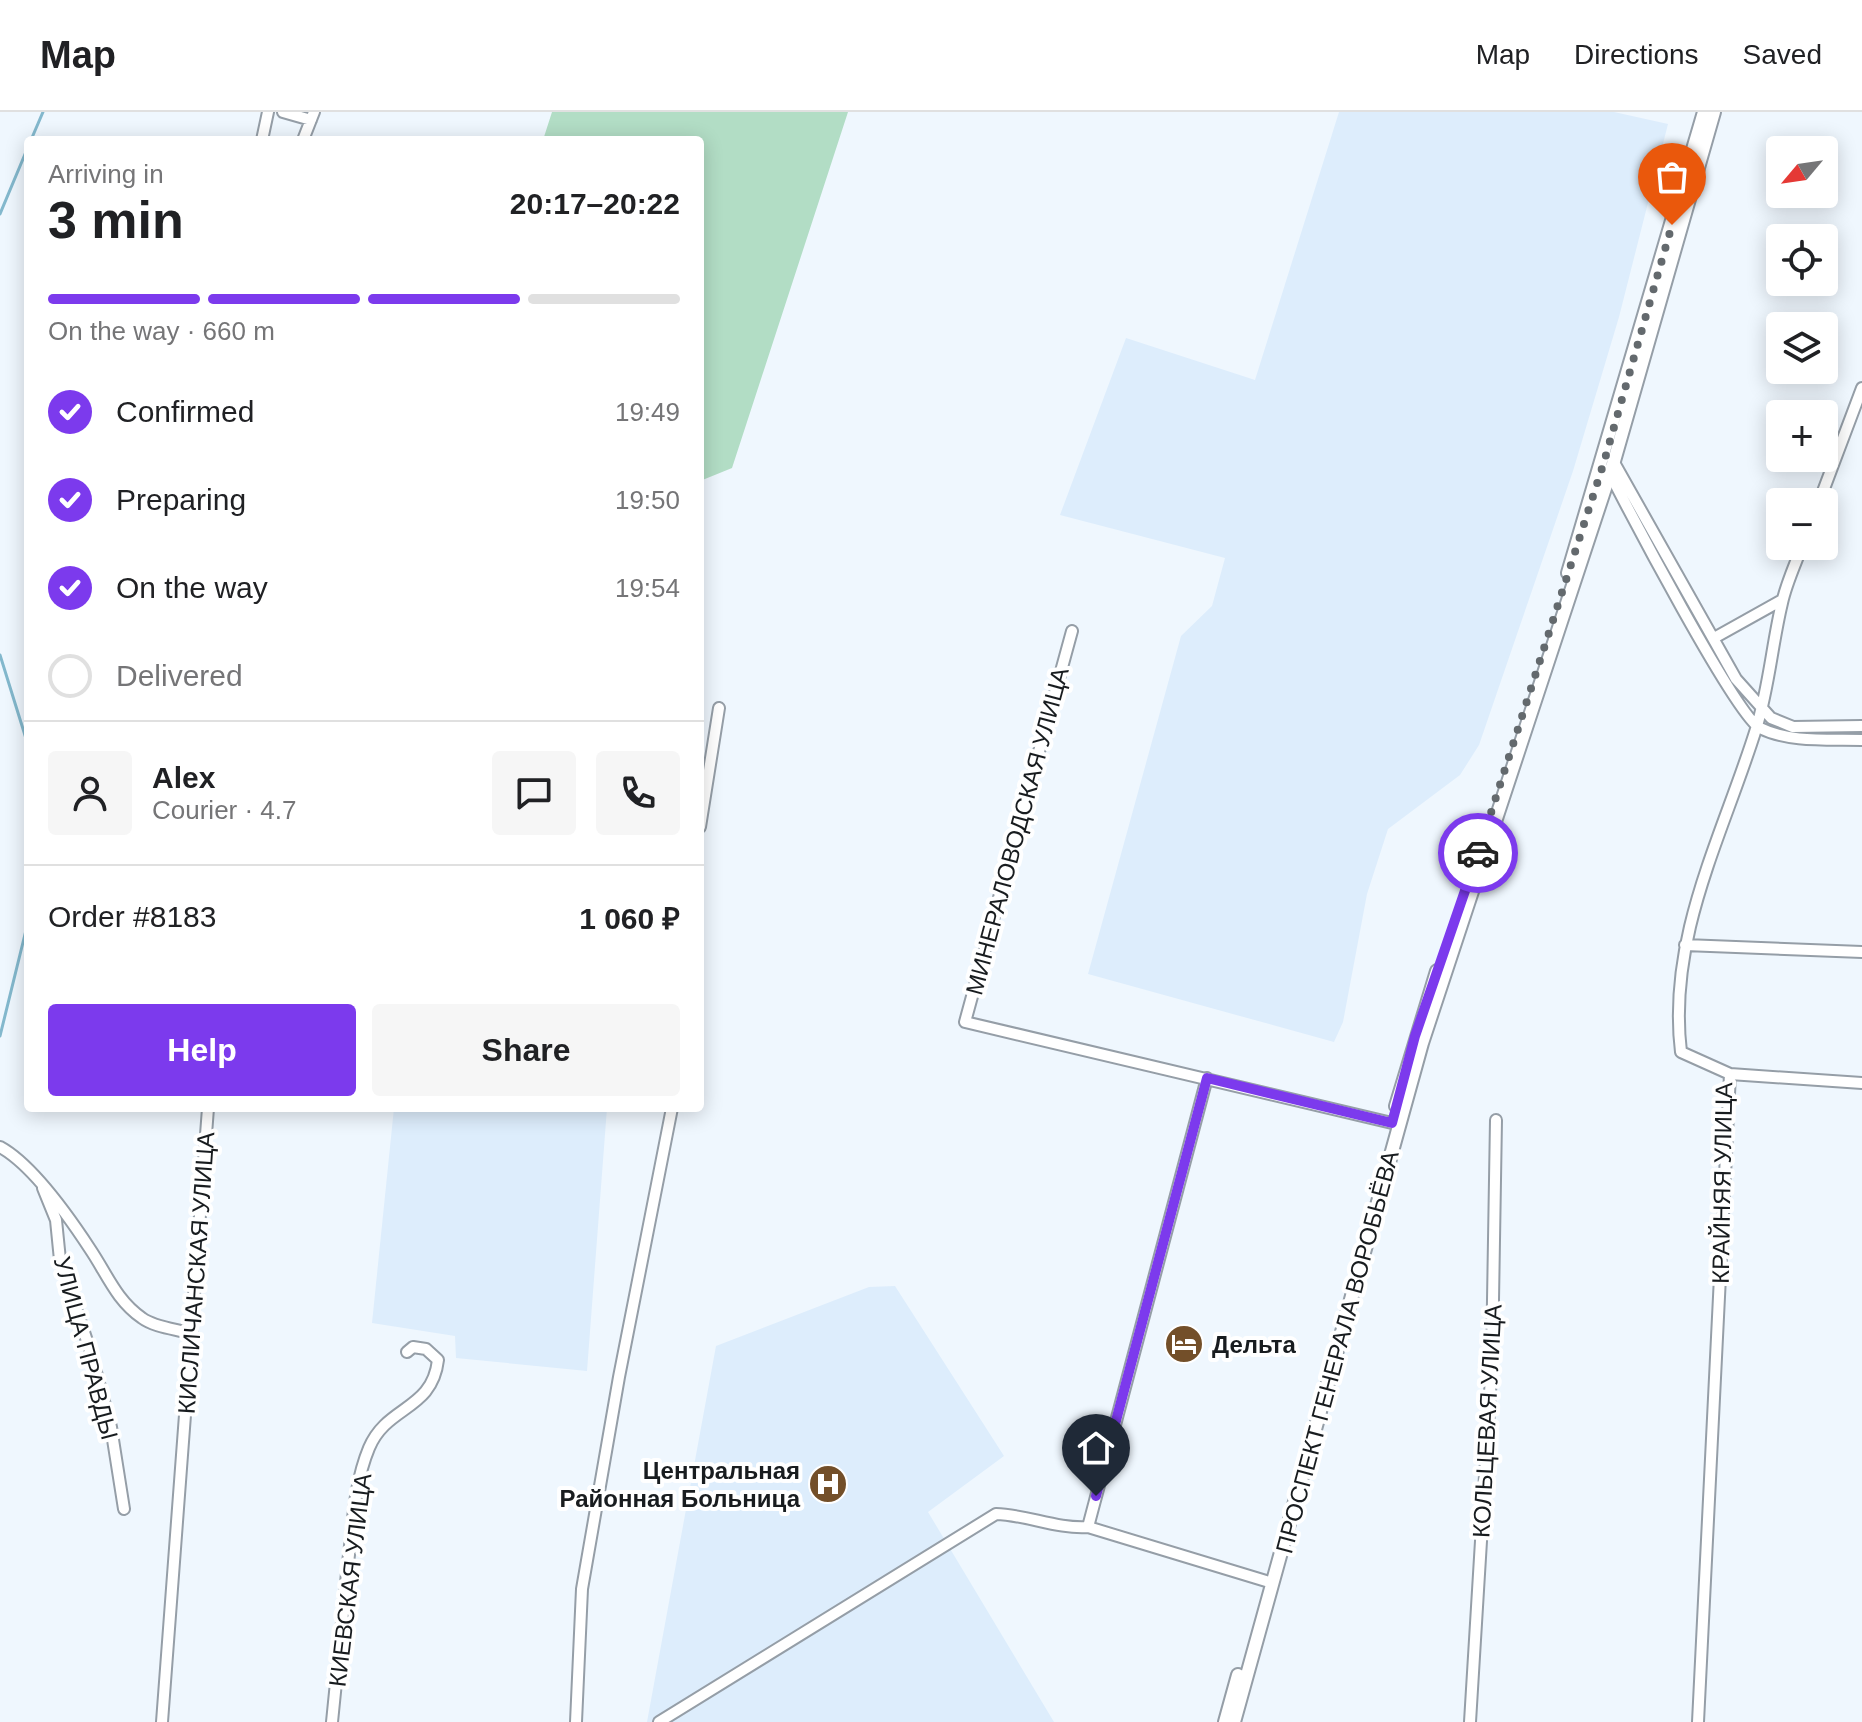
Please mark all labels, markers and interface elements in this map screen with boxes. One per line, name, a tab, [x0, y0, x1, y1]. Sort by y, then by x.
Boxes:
text: Map	[40, 34, 116, 76]
text: Map	[1476, 39, 1530, 70]
text: Directions	[1574, 39, 1699, 70]
text: Saved	[1743, 39, 1822, 70]
north arrow	[1766, 136, 1838, 208]
map controls	[1766, 136, 1838, 560]
pin	[1638, 143, 1706, 225]
icon: bag	[1650, 155, 1694, 199]
text: Arriving in	[48, 159, 164, 189]
text: 20:17–20:22	[510, 187, 680, 220]
text: 3 min	[48, 191, 184, 249]
button: locate	[1766, 224, 1838, 296]
button: layers	[1766, 312, 1838, 384]
text: On the way · 660 m	[48, 316, 275, 346]
icon: check	[48, 390, 92, 434]
text: Confirmed	[116, 395, 254, 428]
text: 19:49	[615, 397, 680, 427]
button: +	[1766, 400, 1838, 472]
icon: check	[48, 478, 92, 522]
text: Preparing	[116, 483, 246, 516]
text: 19:50	[615, 485, 680, 515]
button: −	[1766, 488, 1838, 560]
icon: check	[48, 566, 92, 610]
text: On the way	[116, 571, 268, 604]
text: 19:54	[615, 573, 680, 603]
text: Delivered	[116, 659, 243, 692]
street label: МИНЕРАЛОВОДСКАЯ УЛИЦА	[960, 664, 1074, 998]
button: person	[48, 751, 132, 835]
button: chat	[492, 751, 576, 835]
button: phone	[596, 751, 680, 835]
text: Alex	[152, 761, 215, 794]
text: Courier · 4.7	[152, 795, 297, 825]
courier	[1438, 813, 1518, 893]
icon: car	[1456, 831, 1500, 875]
text: Order #8183	[48, 900, 216, 933]
text: 1 060 ₽	[579, 902, 680, 935]
button: Help	[48, 1004, 356, 1096]
button: Share	[372, 1004, 680, 1096]
street label: КРАЙНЯЯ УЛИЦА	[1707, 1082, 1737, 1284]
street label: КИСЛИЧАНСКАЯ УЛИЦА	[173, 1131, 219, 1415]
street label: ПРОСПЕКТ ГЕНЕРАЛА ВОРОБЬЁВА	[1270, 1148, 1404, 1556]
street label: УЛИЦА ПРАВДЫ	[49, 1253, 123, 1443]
street label: КОЛЬЦЕВАЯ УЛИЦА	[1467, 1304, 1507, 1538]
hotel icon: Дельта	[1163, 1323, 1205, 1365]
place label: Дельта	[1212, 1331, 1296, 1358]
pin	[1062, 1414, 1130, 1496]
icon: home	[1074, 1426, 1118, 1470]
place label: Центральная Районная Больница	[560, 1457, 801, 1512]
hospital icon: Центральная Районная Больница	[807, 1463, 849, 1505]
street label: КИЕВСКАЯ УЛИЦА	[324, 1472, 376, 1688]

